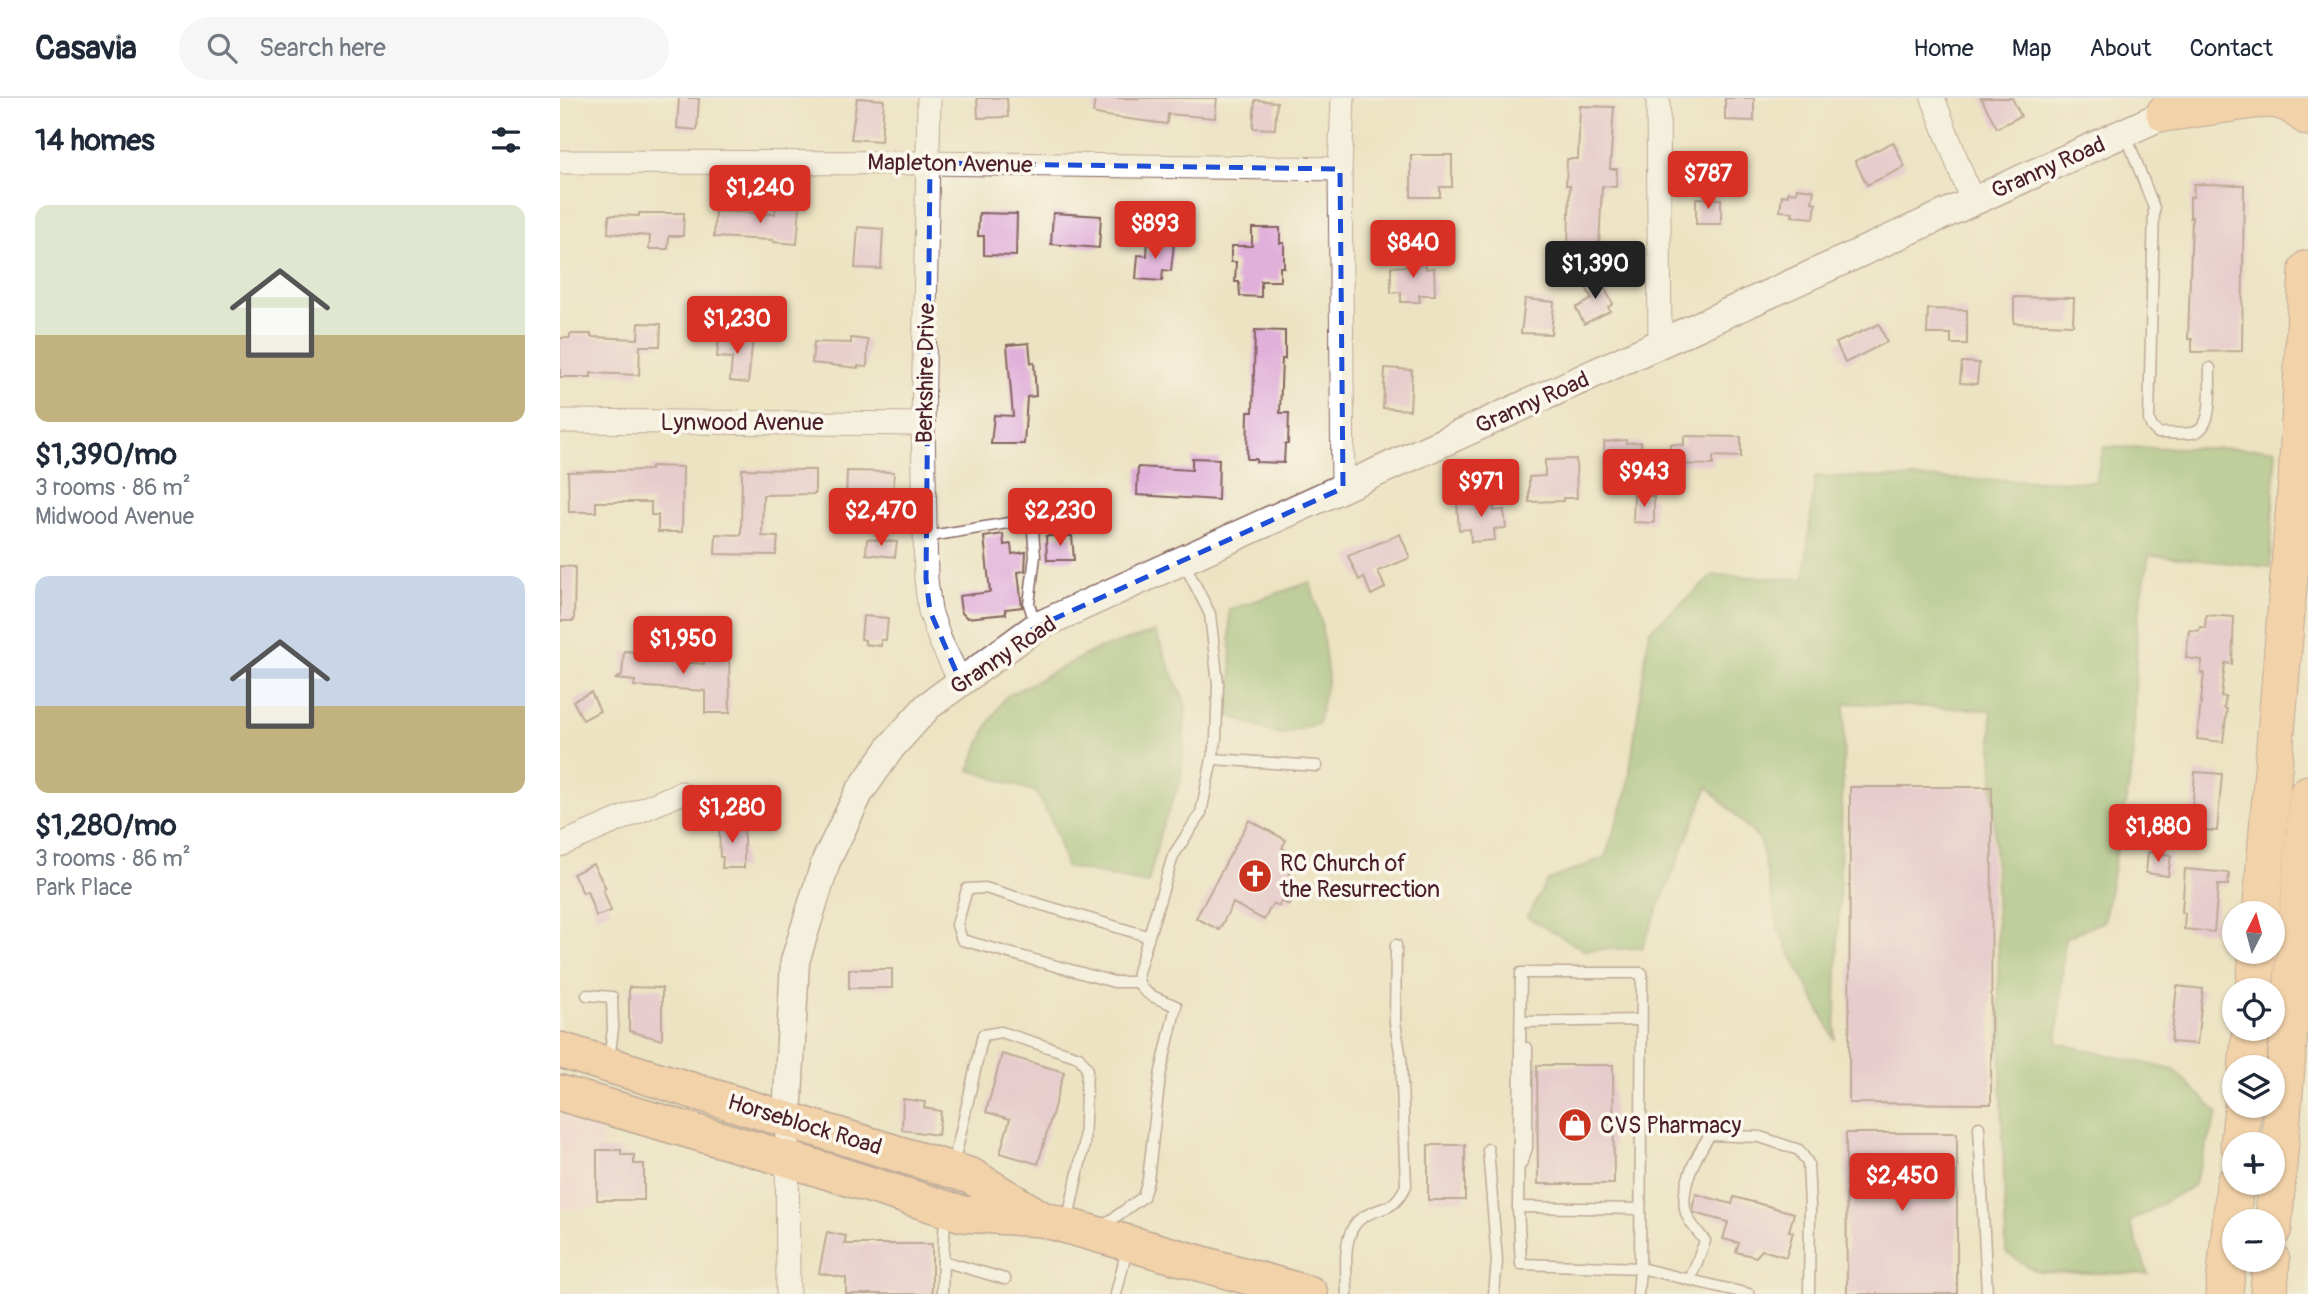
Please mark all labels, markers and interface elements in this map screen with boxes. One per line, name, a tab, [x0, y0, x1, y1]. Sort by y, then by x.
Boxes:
search box	[179, 17, 669, 80]
text: Casavia	[35, 28, 137, 69]
icon: search	[203, 29, 241, 67]
text: Search here	[259, 32, 386, 64]
text: Home	[1913, 34, 1974, 63]
text: Map	[2012, 34, 2052, 63]
text: About	[2090, 34, 2152, 63]
text: Contact	[2190, 34, 2273, 63]
icon: filters	[487, 121, 525, 159]
text: 14 homes	[35, 122, 155, 159]
street label: Granny Road	[1987, 130, 2110, 205]
street label: Mapleton Avenue	[867, 148, 1033, 179]
pin: $787	[1667, 152, 1749, 211]
text: $787	[1684, 159, 1732, 188]
pin: $1,240	[703, 166, 817, 225]
text: $1,240	[725, 173, 795, 202]
pin: $893	[1114, 202, 1196, 261]
text: $893	[1131, 209, 1179, 238]
pin: $840	[1372, 220, 1454, 280]
text: $840	[1386, 228, 1440, 257]
pin: $1,390	[1538, 242, 1652, 301]
text: $1,390	[1561, 249, 1629, 278]
icon: home	[217, 250, 343, 376]
pin: $1,230	[680, 296, 794, 356]
street label: Berkshire Drive	[910, 302, 941, 444]
text: $1,230	[703, 304, 771, 333]
street label: Granny Road	[1471, 365, 1594, 440]
street label: Lynwood Avenue	[660, 408, 824, 437]
text: $1,390/mo	[35, 436, 177, 473]
pin: $943	[1603, 450, 1685, 509]
text: $943	[1619, 457, 1669, 486]
pin: $971	[1440, 460, 1522, 519]
text: $971	[1458, 467, 1504, 496]
text: 3 rooms · 86 m²	[35, 473, 191, 502]
pin: $2,470	[824, 489, 938, 548]
pin: $2,230	[1003, 489, 1117, 548]
text: $2,470	[845, 496, 917, 525]
text: $2,230	[1024, 496, 1096, 525]
text: Midwood Avenue	[35, 502, 194, 531]
street label: Granny Road	[945, 609, 1062, 701]
pin: $1,950	[626, 616, 740, 676]
icon: home	[217, 621, 343, 747]
text: $1,950	[649, 624, 717, 653]
pin: $1,280	[675, 786, 789, 845]
text: $1,280	[698, 793, 766, 822]
pin: $1,880	[2101, 804, 2215, 864]
text: $1,280/mo	[35, 807, 177, 844]
text: $1,880	[2125, 812, 2191, 841]
text: 3 rooms · 86 m²	[35, 844, 191, 873]
place label: RC Church of the Resurrection	[1279, 849, 1440, 904]
church icon: RC Church of the Resurrection	[1236, 857, 1274, 895]
text: Park Place	[35, 873, 132, 902]
north arrow	[2222, 901, 2286, 964]
map controls	[2222, 901, 2285, 1272]
button: locate	[2222, 978, 2285, 1041]
button: layers	[2222, 1055, 2285, 1118]
street label: Horseblock Road	[724, 1087, 885, 1162]
shop icon: CVS Pharmacy	[1556, 1106, 1594, 1144]
place label: CVS Pharmacy	[1600, 1111, 1742, 1140]
button: +	[2222, 1132, 2285, 1195]
pin: $2,450	[1845, 1154, 1959, 1213]
text: $2,450	[1866, 1161, 1938, 1190]
button: −	[2222, 1209, 2285, 1272]

